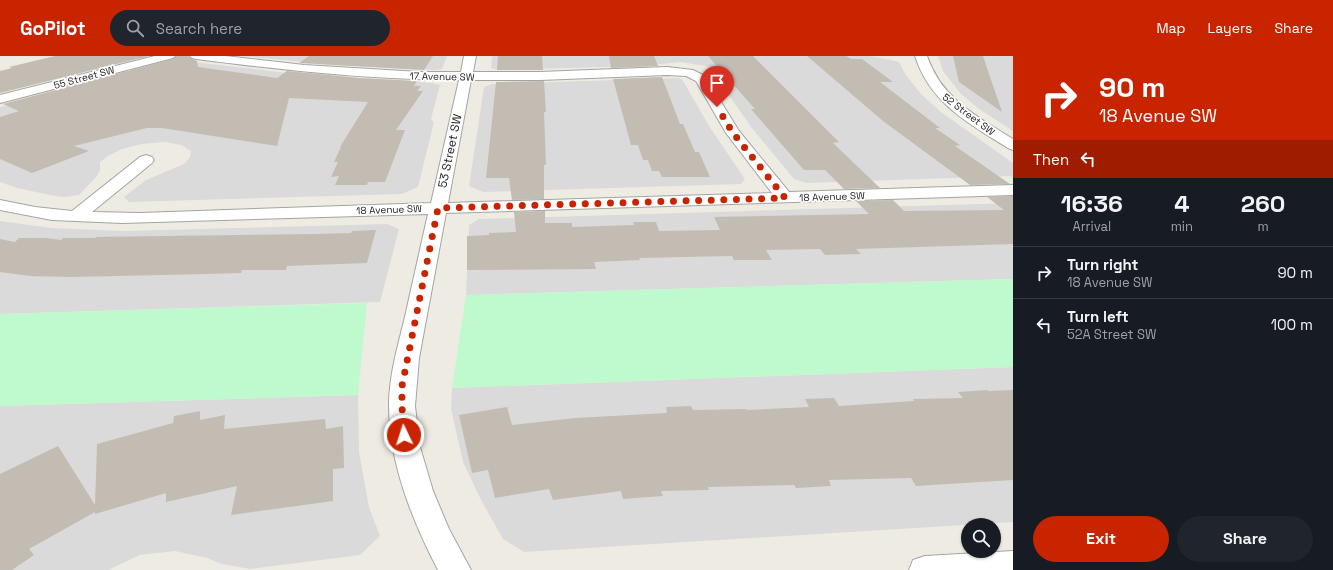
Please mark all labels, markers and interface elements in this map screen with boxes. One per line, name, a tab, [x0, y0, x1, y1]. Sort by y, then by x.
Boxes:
search box	[110, 10, 390, 46]
text: GoPilot	[20, 16, 86, 41]
icon: search	[124, 17, 146, 39]
text: Search here	[156, 19, 242, 38]
text: Map	[1156, 19, 1186, 37]
text: Layers	[1208, 19, 1252, 37]
text: Share	[1274, 19, 1313, 37]
street label: 55 Street SW	[52, 63, 116, 92]
pin	[700, 66, 734, 107]
street label: 17 Avenue SW	[409, 69, 475, 84]
text: 90 m	[1099, 69, 1165, 105]
icon: arrive	[706, 72, 728, 94]
icon: right	[1033, 72, 1085, 124]
street label: 52 Street SW	[940, 90, 998, 139]
text: 18 Avenue SW	[1099, 104, 1217, 127]
street label: 53 Street SW	[434, 112, 466, 189]
icon: left	[1077, 148, 1099, 170]
text: Then	[1033, 150, 1069, 169]
text: 16:36	[1061, 188, 1123, 219]
text: 4	[1174, 188, 1189, 219]
text: 260	[1241, 188, 1285, 219]
street label: 18 Avenue SW	[799, 189, 865, 204]
street label: 18 Avenue SW	[356, 202, 422, 217]
text: Arrival	[1072, 218, 1111, 235]
text: min	[1171, 218, 1193, 235]
text: m	[1257, 218, 1269, 235]
text: Turn right	[1067, 255, 1138, 274]
icon: right	[1033, 262, 1055, 284]
text: 90 m	[1277, 263, 1313, 282]
text: 18 Avenue SW	[1067, 274, 1152, 291]
text: Turn left	[1067, 307, 1129, 326]
icon: left	[1033, 314, 1055, 336]
text: 100 m	[1271, 315, 1313, 334]
text: 52A Street SW	[1067, 326, 1156, 343]
position arrow	[383, 414, 425, 456]
button: Exit	[1033, 516, 1169, 562]
button: Share	[1177, 516, 1313, 562]
map controls	[961, 518, 1001, 558]
button: search	[961, 518, 1001, 558]

